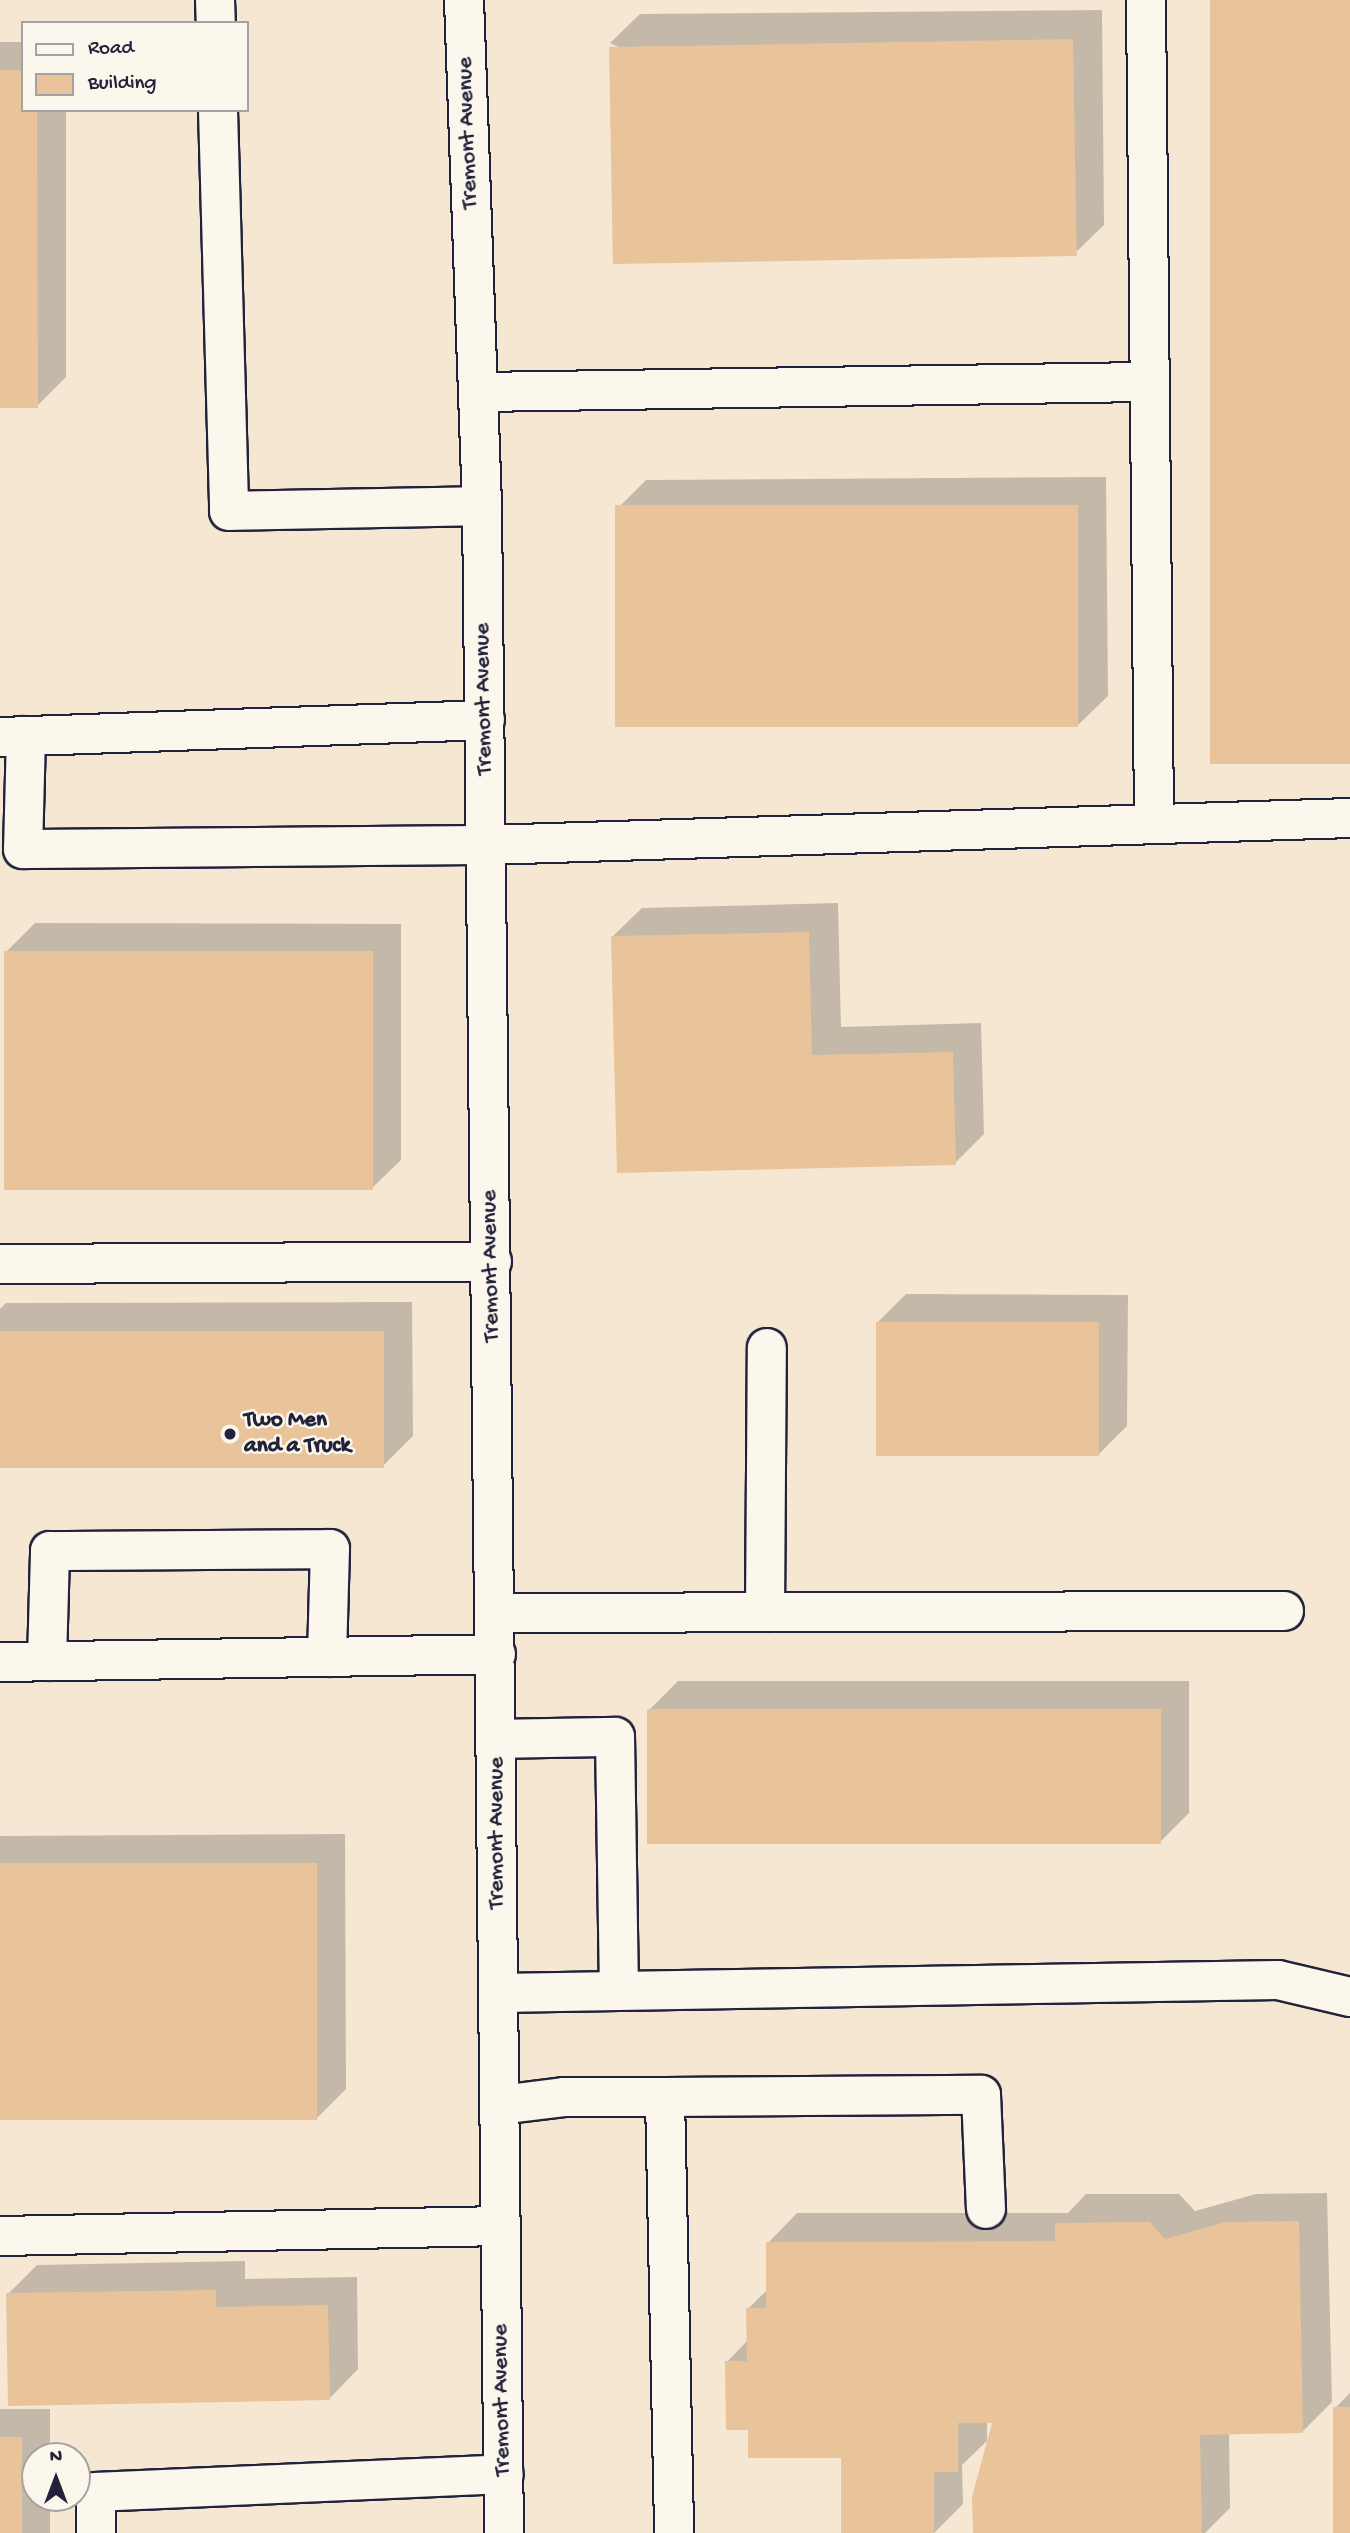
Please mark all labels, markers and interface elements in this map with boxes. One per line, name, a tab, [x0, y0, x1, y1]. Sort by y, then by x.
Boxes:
legend	[21, 21, 248, 112]
text: Road	[88, 37, 134, 62]
street label: Tremont Avenue	[453, 57, 485, 209]
text: Building	[88, 72, 157, 97]
street label: Tremont Avenue	[470, 623, 500, 775]
street label: Tremont Avenue	[477, 1190, 507, 1342]
place label: Two Men and a Truck	[244, 1407, 351, 1461]
marker: Two Men and a Truck	[222, 1426, 238, 1442]
street label: Tremont Avenue	[484, 1757, 512, 1909]
street label: Tremont Avenue	[488, 2324, 518, 2476]
north arrow	[21, 2442, 91, 2512]
text: N	[50, 2446, 62, 2469]

